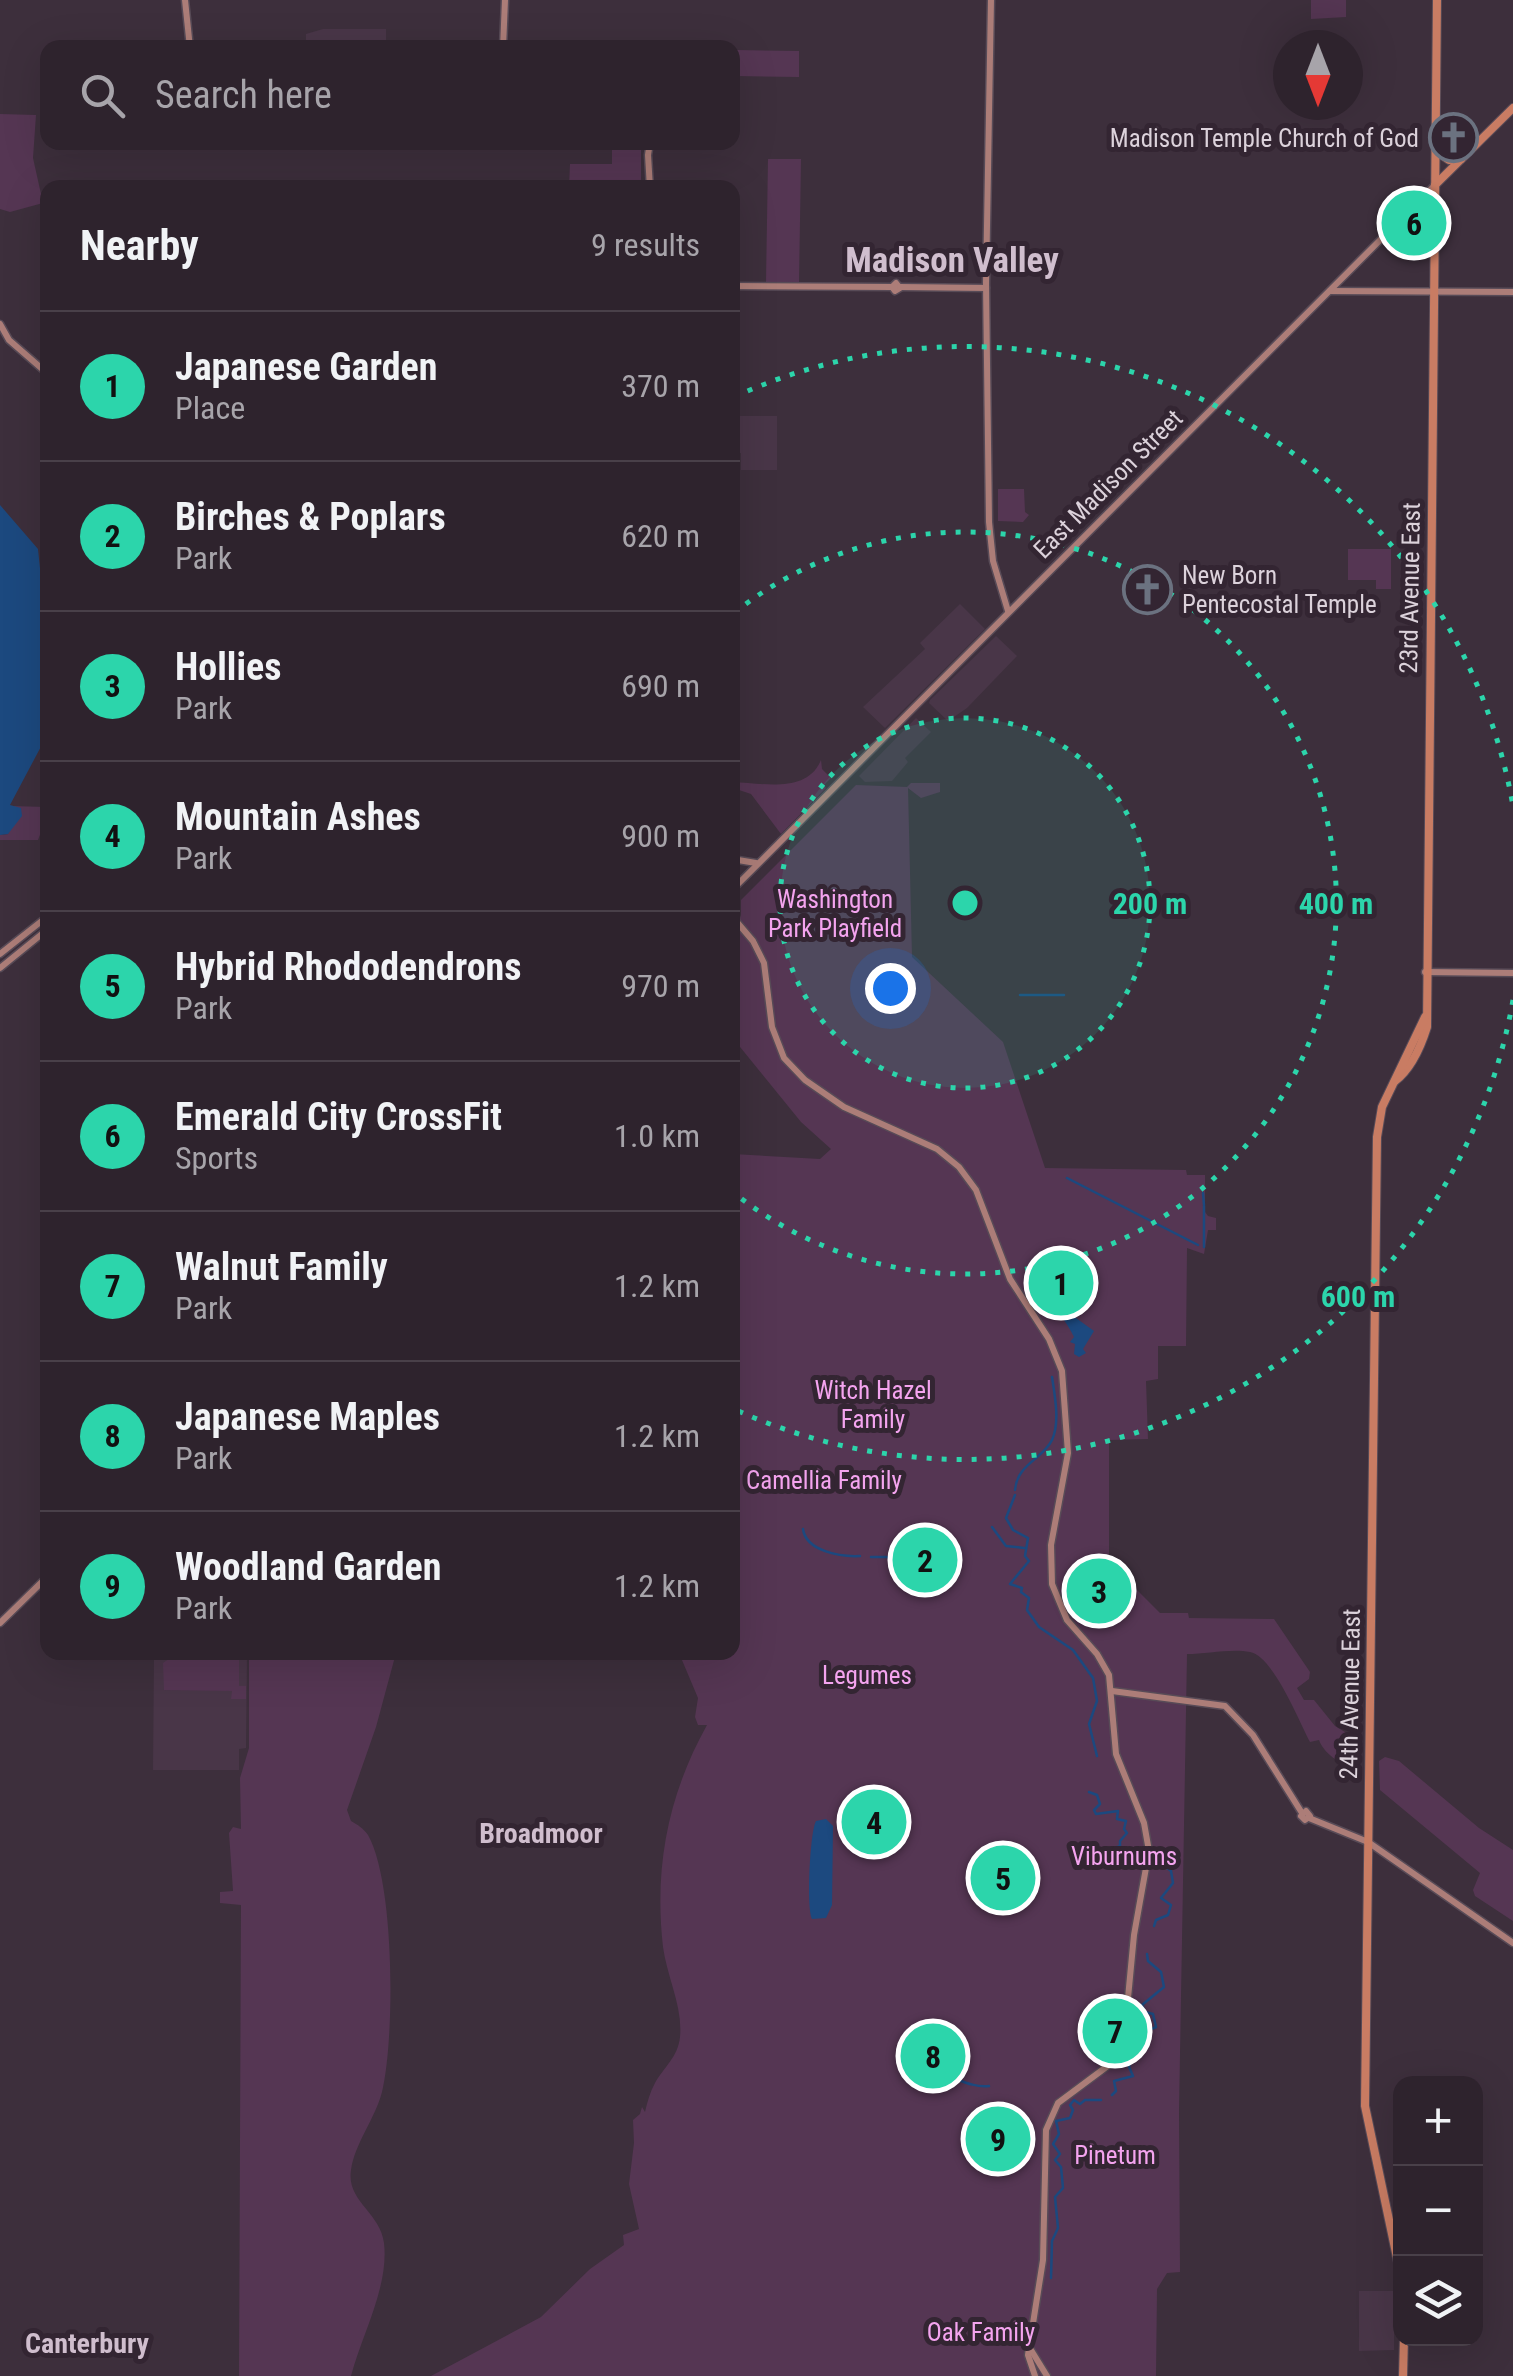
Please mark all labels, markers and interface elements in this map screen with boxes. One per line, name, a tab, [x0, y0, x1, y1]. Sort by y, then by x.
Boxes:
north arrow	[1273, 30, 1363, 120]
search box	[40, 40, 740, 150]
icon: search	[75, 68, 130, 123]
text: Search here	[155, 73, 332, 117]
church icon: Madison Temple Church of God	[1428, 112, 1480, 164]
place label: Madison Temple Church of God	[1110, 124, 1419, 153]
pin: 6	[1382, 186, 1446, 260]
text: Nearby	[80, 221, 199, 270]
text: 9 results	[591, 226, 700, 264]
district label: Madison Valley	[845, 240, 1059, 281]
text: Japanese Garden	[175, 345, 437, 389]
text: 1	[104, 367, 121, 405]
text: 370 m	[621, 367, 700, 405]
text: Place	[175, 389, 245, 427]
street label: East Madison Street	[1028, 404, 1188, 564]
text: Birches & Poplars	[175, 495, 446, 539]
street label: 23rd Avenue East	[1394, 502, 1426, 674]
text: 2	[104, 517, 121, 555]
text: 620 m	[621, 517, 700, 555]
text: Park	[175, 539, 232, 577]
place label: New Born Pentecostal Temple	[1182, 561, 1377, 619]
church icon: New Born Pentecostal Temple	[1121, 563, 1173, 615]
text: Hollies	[175, 645, 281, 689]
text: 3	[104, 667, 121, 705]
text: 690 m	[621, 667, 700, 705]
text: Park	[175, 689, 232, 727]
text: Mountain Ashes	[175, 795, 421, 839]
text: 4	[104, 817, 121, 855]
text: 900 m	[621, 817, 700, 855]
text: Park	[175, 839, 232, 877]
park label: Washington Park Playfield	[768, 885, 902, 943]
centre of rings	[947, 885, 983, 921]
text: 200 m	[1113, 886, 1187, 921]
text: 400 m	[1299, 886, 1373, 921]
text: Hybrid Rhododendrons	[175, 945, 522, 989]
your location	[865, 963, 916, 1014]
text: 5	[104, 967, 121, 1005]
text: 970 m	[621, 967, 700, 1005]
text: Park	[175, 989, 232, 1027]
text: Emerald City CrossFit	[175, 1095, 502, 1139]
text: 6	[104, 1117, 121, 1155]
text: 1.0 km	[614, 1117, 700, 1155]
text: Sports	[175, 1139, 258, 1177]
text: Walnut Family	[175, 1245, 388, 1289]
pin: 1	[1028, 1246, 1094, 1320]
text: 7	[104, 1267, 121, 1305]
text: 1.2 km	[614, 1267, 700, 1305]
text: 600 m	[1321, 1279, 1395, 1314]
text: Park	[175, 1289, 232, 1327]
park label: Witch Hazel Family	[814, 1376, 932, 1434]
text: Japanese Maples	[175, 1395, 440, 1439]
text: 8	[104, 1417, 121, 1455]
text: 1.2 km	[614, 1417, 700, 1455]
text: Park	[175, 1439, 232, 1477]
park label: Camellia Family	[746, 1466, 902, 1495]
pin: 2	[892, 1522, 958, 1598]
text: Woodland Garden	[175, 1545, 441, 1589]
pin: 3	[1066, 1554, 1132, 1628]
text: 9	[104, 1567, 121, 1605]
text: 1.2 km	[614, 1567, 700, 1605]
text: Park	[175, 1589, 232, 1627]
street label: 24th Avenue East	[1334, 1608, 1366, 1780]
park label: Legumes	[822, 1661, 912, 1690]
pin: 4	[842, 1784, 906, 1860]
district label: Broadmoor	[479, 1817, 603, 1850]
pin: 5	[970, 1840, 1036, 1916]
park label: Viburnums	[1071, 1842, 1177, 1871]
pin: 7	[1082, 1994, 1148, 2068]
pin: 8	[900, 2018, 966, 2094]
map controls	[1393, 2076, 1483, 2346]
button: +	[1393, 2076, 1483, 2166]
pin: 9	[966, 2102, 1030, 2176]
park label: Pinetum	[1074, 2141, 1156, 2170]
button: −	[1393, 2166, 1483, 2256]
button: layers	[1393, 2256, 1483, 2346]
park label: Oak Family	[927, 2318, 1035, 2347]
district label: Canterbury	[25, 2327, 149, 2360]

